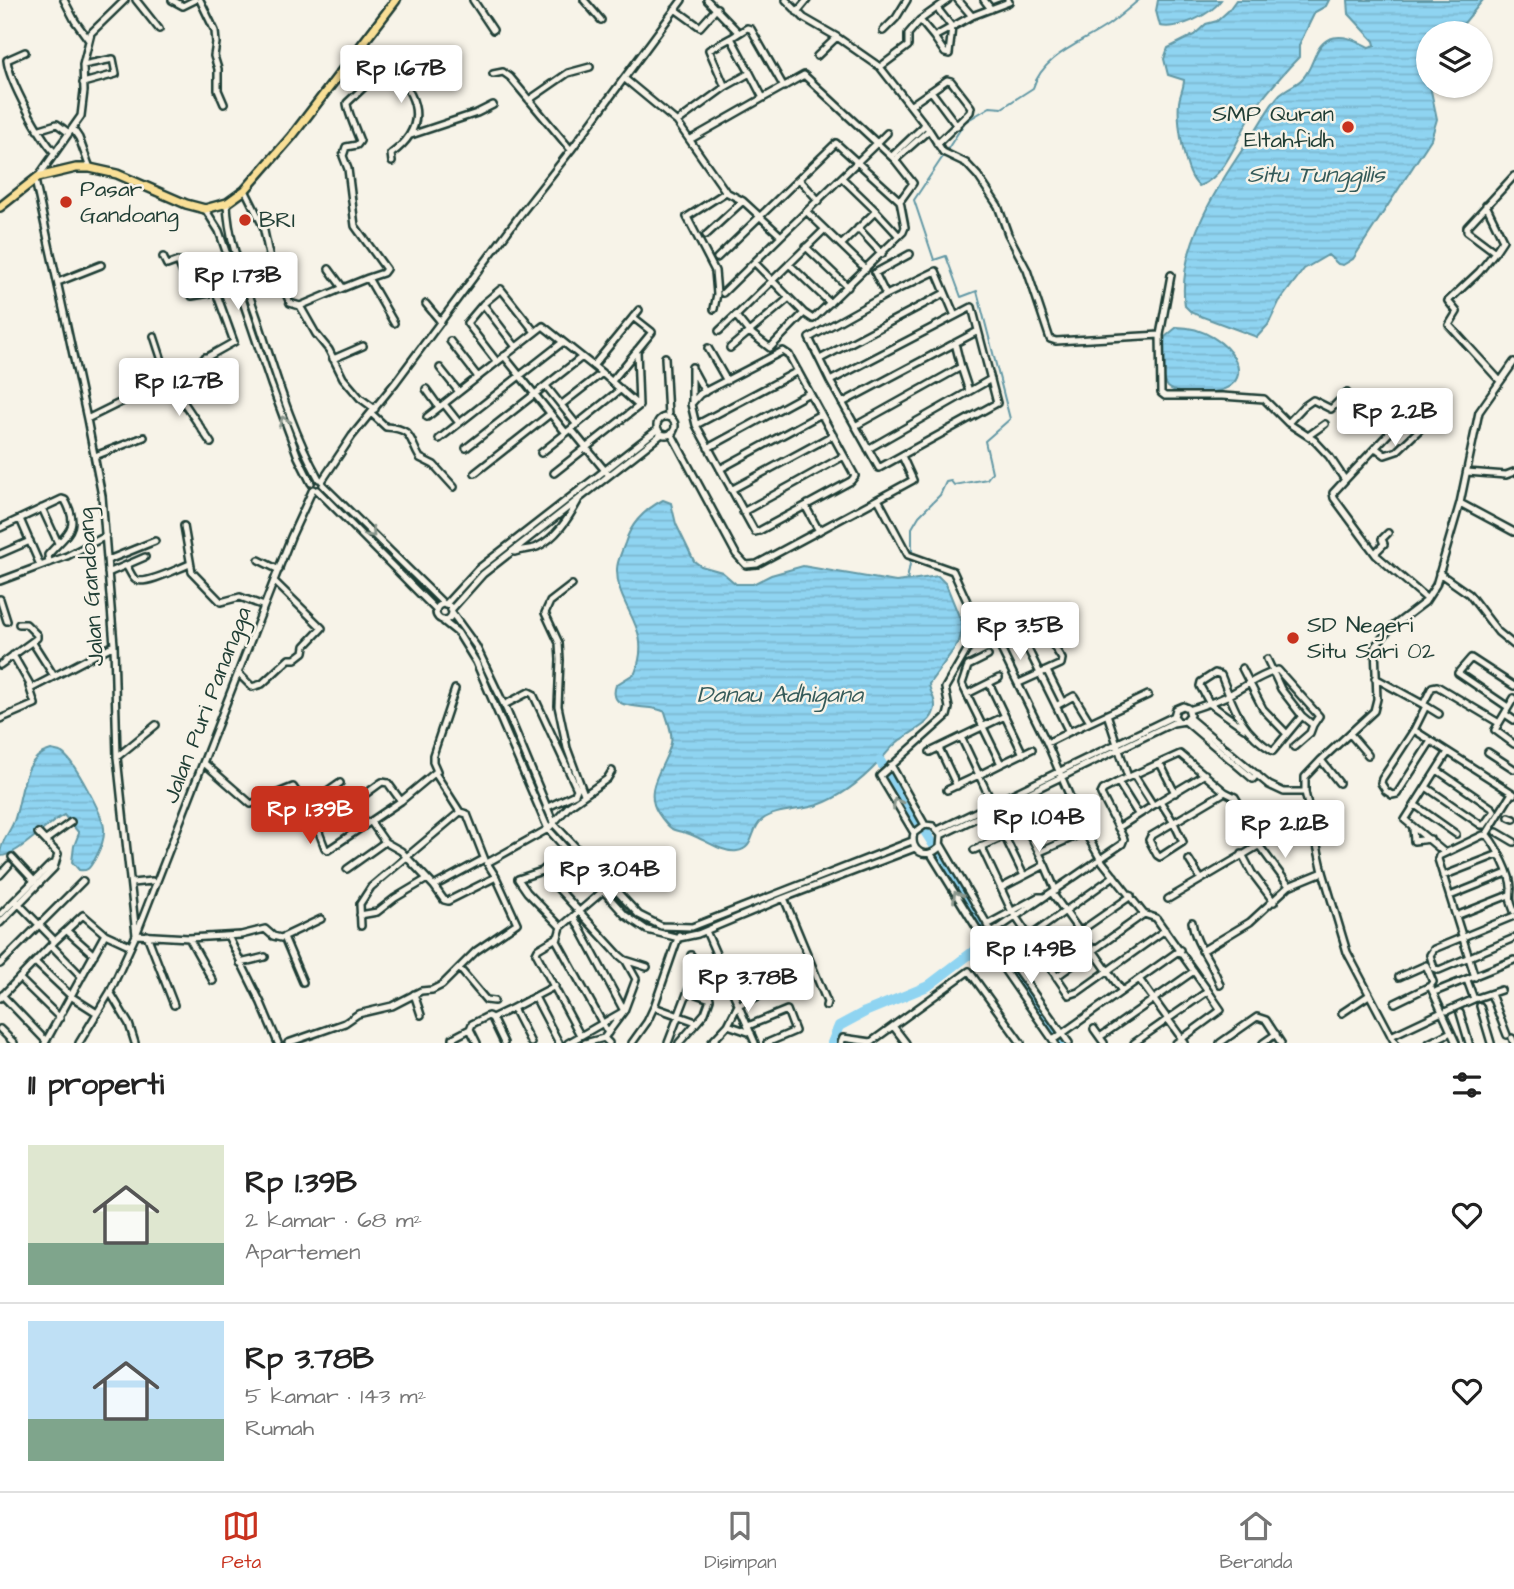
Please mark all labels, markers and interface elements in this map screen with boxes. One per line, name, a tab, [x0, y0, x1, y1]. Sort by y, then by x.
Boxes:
map controls	[1416, 21, 1493, 98]
button: layers	[1416, 21, 1493, 98]
pin: Rp 1.67B	[329, 46, 473, 105]
text: Rp 1.67B	[356, 52, 446, 84]
place label: SMP Quran Eltahfidh	[1212, 98, 1335, 156]
marker: SMP Quran Eltahfidh	[1340, 119, 1356, 135]
water label: Situ Tunggilis	[1247, 158, 1387, 193]
place label: Pasar Gandoang	[80, 173, 179, 232]
marker: Pasar Gandoang	[58, 194, 74, 210]
place label: BRI	[259, 204, 295, 236]
marker: BRI	[237, 212, 253, 228]
pin: Rp 1.73B	[166, 252, 310, 312]
text: Rp 1.73B	[195, 259, 281, 291]
pin: Rp 1.27B	[107, 358, 251, 418]
text: Rp 1.27B	[135, 365, 223, 397]
pin: Rp 2.2B	[1330, 388, 1460, 448]
text: Rp 2.2B	[1353, 395, 1437, 427]
one-way arrow	[278, 415, 292, 427]
street label: Jalan Gandoang	[69, 506, 113, 667]
one-way arrow	[363, 525, 376, 538]
street label: Jalan Puri Panangga	[155, 602, 260, 808]
pin: Rp 3.5B	[955, 602, 1085, 662]
text: Rp 3.5B	[977, 609, 1063, 641]
place label: SD Negeri Situ Sari 02	[1307, 609, 1435, 667]
marker: SD Negeri Situ Sari 02	[1285, 630, 1301, 646]
water label: Danau Adhigana	[697, 678, 865, 713]
pin: Rp 1.39B	[238, 786, 382, 846]
text: Rp 1.39B	[267, 793, 353, 825]
pin: Rp 1.04B	[967, 794, 1111, 854]
one-way arrow	[892, 798, 905, 811]
pin: Rp 2.12B	[1213, 800, 1357, 860]
text: Rp 1.04B	[993, 801, 1085, 833]
text: Rp 2.12B	[1241, 807, 1329, 839]
pin: Rp 3.04B	[538, 846, 682, 906]
text: Rp 3.04B	[560, 853, 660, 885]
one-way arrow	[952, 890, 965, 903]
pin: Rp 1.49B	[959, 926, 1103, 986]
text: Rp 1.49B	[986, 933, 1076, 965]
pin: Rp 3.78B	[676, 954, 820, 1014]
text: Rp 3.78B	[699, 961, 797, 993]
text: 11 properti	[28, 1064, 164, 1106]
icon: filters	[1448, 1066, 1486, 1104]
text: Rp 1.39B	[245, 1162, 357, 1204]
icon: home	[84, 1173, 168, 1257]
icon: heart	[1448, 1196, 1486, 1234]
text: 2 kamar · 68 m²	[245, 1204, 422, 1236]
text: Apartemen	[245, 1236, 361, 1268]
text: Rp 3.78B	[245, 1338, 374, 1380]
icon: home	[84, 1349, 168, 1433]
icon: heart	[1448, 1372, 1486, 1410]
text: 5 kamar · 143 m²	[245, 1380, 426, 1412]
text: Rumah	[245, 1412, 314, 1444]
tab: Peta	[222, 1507, 261, 1576]
tab: Disimpan	[704, 1507, 777, 1576]
tab: Beranda	[1220, 1507, 1292, 1576]

